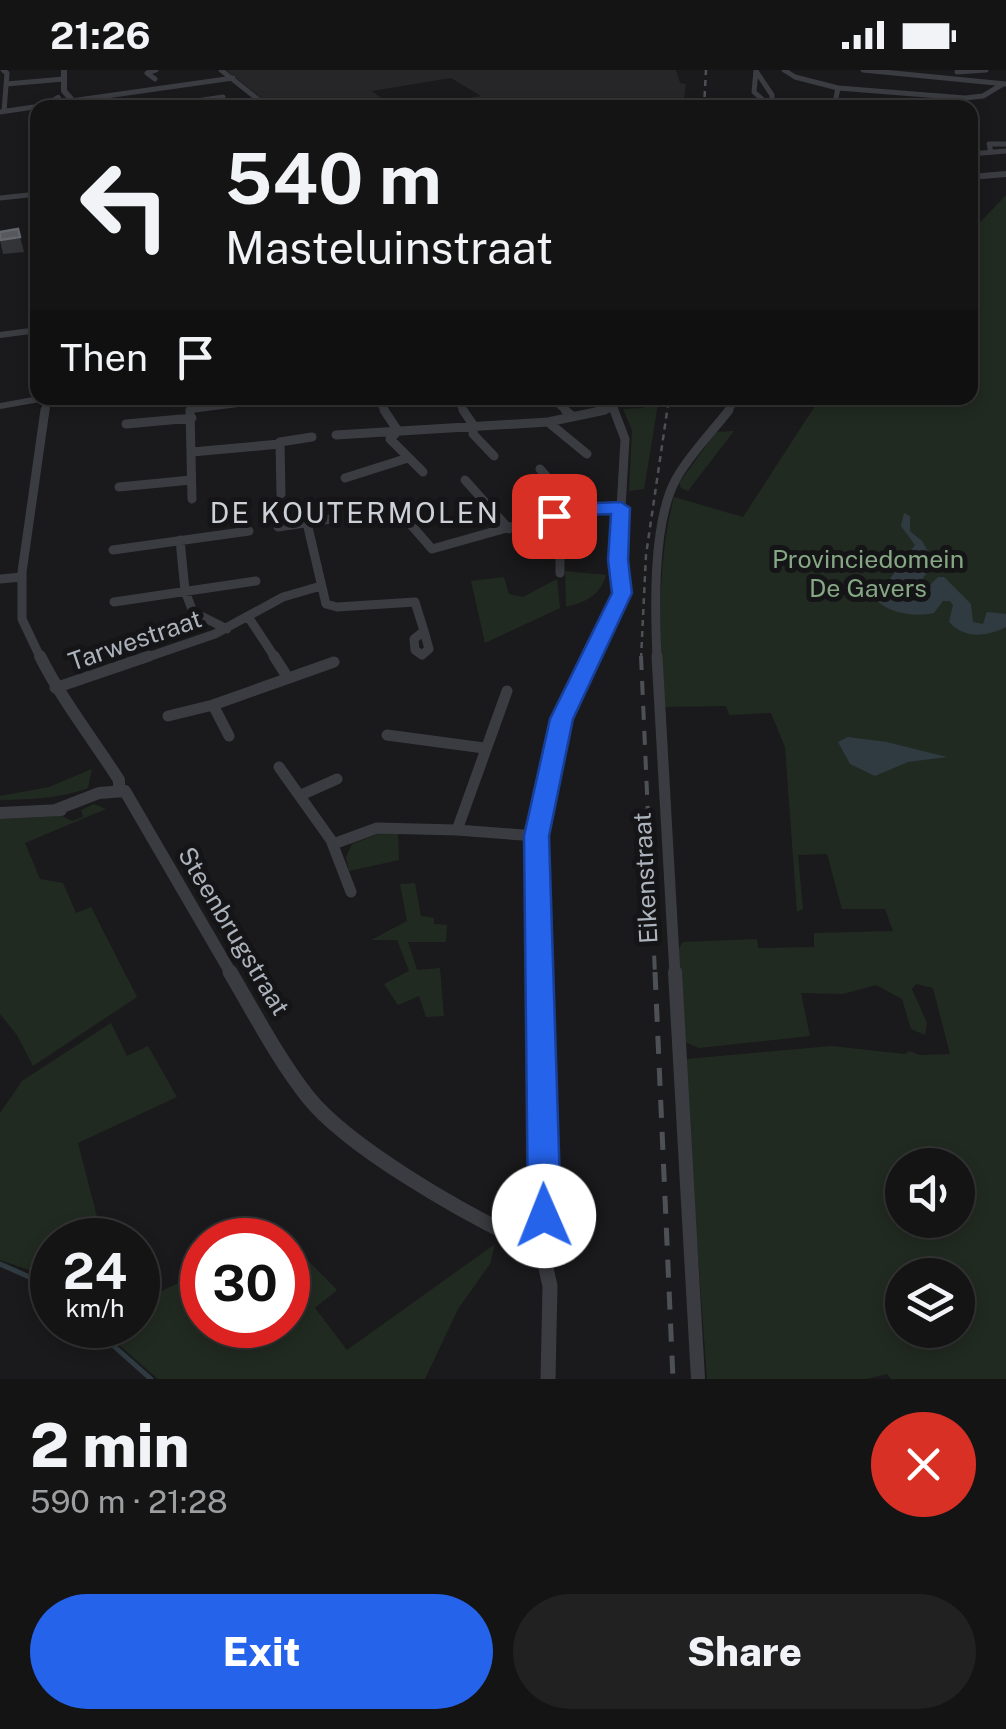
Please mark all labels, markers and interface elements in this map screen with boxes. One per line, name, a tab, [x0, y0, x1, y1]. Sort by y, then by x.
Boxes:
text: 21:26	[50, 13, 151, 58]
text: 540 m	[225, 137, 442, 220]
icon: left	[60, 140, 190, 270]
text: Masteluinstraat	[225, 221, 553, 274]
icon: arrive	[168, 330, 223, 385]
text: Then	[60, 335, 148, 380]
pin	[512, 474, 597, 559]
icon: arrive	[527, 489, 582, 544]
district label: DE KOUTERMOLEN	[210, 496, 500, 529]
park label: Provinciedomein De Gavers	[772, 544, 964, 603]
street label: Tarwestraat	[64, 603, 206, 677]
street label: Eikenstraat	[627, 811, 663, 945]
street label: Steenbrugstraat	[172, 841, 296, 1021]
map controls	[885, 1148, 975, 1348]
button: sound	[885, 1148, 975, 1238]
position arrow	[492, 1164, 596, 1268]
speed limit sign: 30	[180, 1218, 310, 1348]
text: 24	[63, 1241, 127, 1300]
button: layers	[885, 1258, 975, 1348]
text: km/h	[66, 1293, 124, 1323]
text: 2 min	[30, 1410, 189, 1481]
button: close	[871, 1412, 976, 1517]
text: 590 m · 21:28	[30, 1483, 228, 1520]
button: Exit	[30, 1594, 493, 1709]
button: Share	[513, 1594, 976, 1709]

